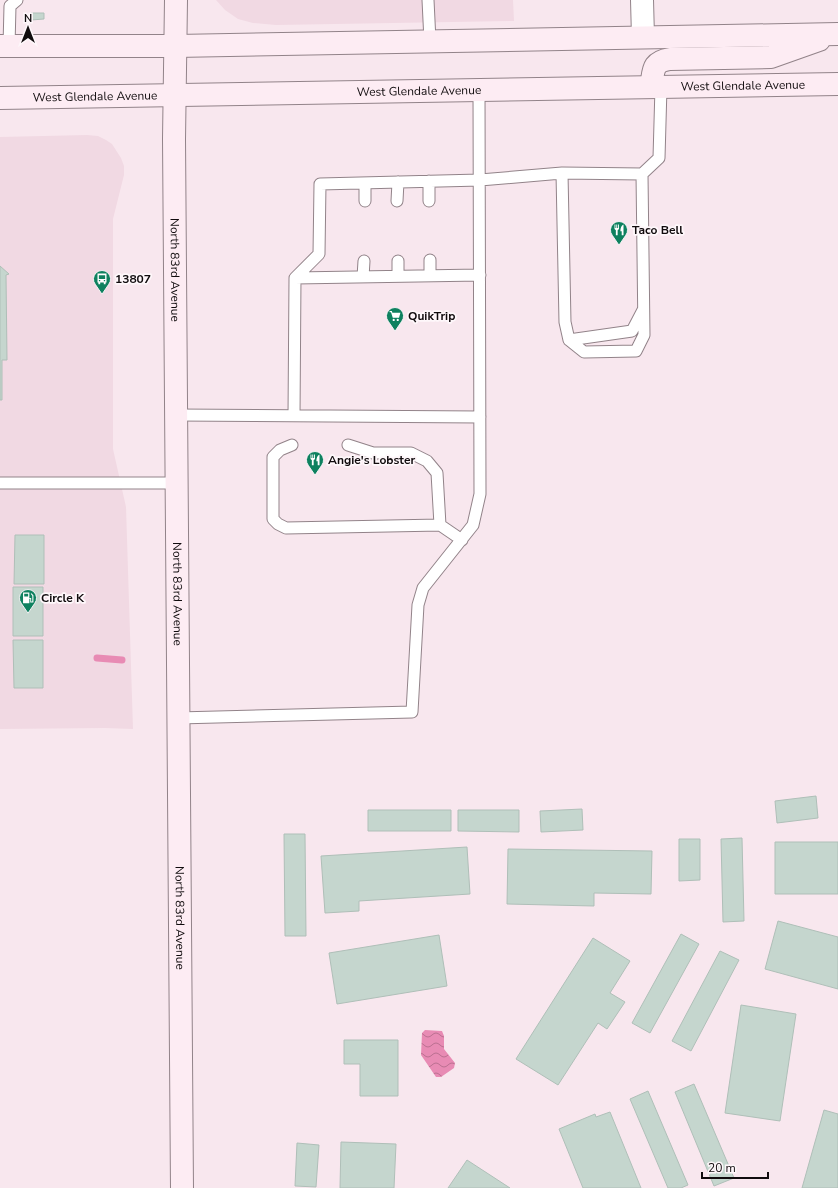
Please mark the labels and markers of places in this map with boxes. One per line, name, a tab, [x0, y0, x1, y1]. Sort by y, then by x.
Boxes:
restaurant icon: Taco Bell	[609, 220, 629, 245]
place label: Taco Bell	[632, 222, 683, 238]
bus stop icon: 13807	[92, 269, 112, 294]
place label: 13807	[115, 271, 151, 287]
supermarket icon: QuikTrip	[385, 306, 405, 331]
place label: QuikTrip	[408, 308, 455, 324]
restaurant icon: Angie's Lobster	[305, 450, 325, 475]
place label: Angie's Lobster	[328, 452, 415, 468]
fuel station icon: Circle K	[18, 588, 38, 613]
place label: Circle K	[41, 590, 85, 606]

